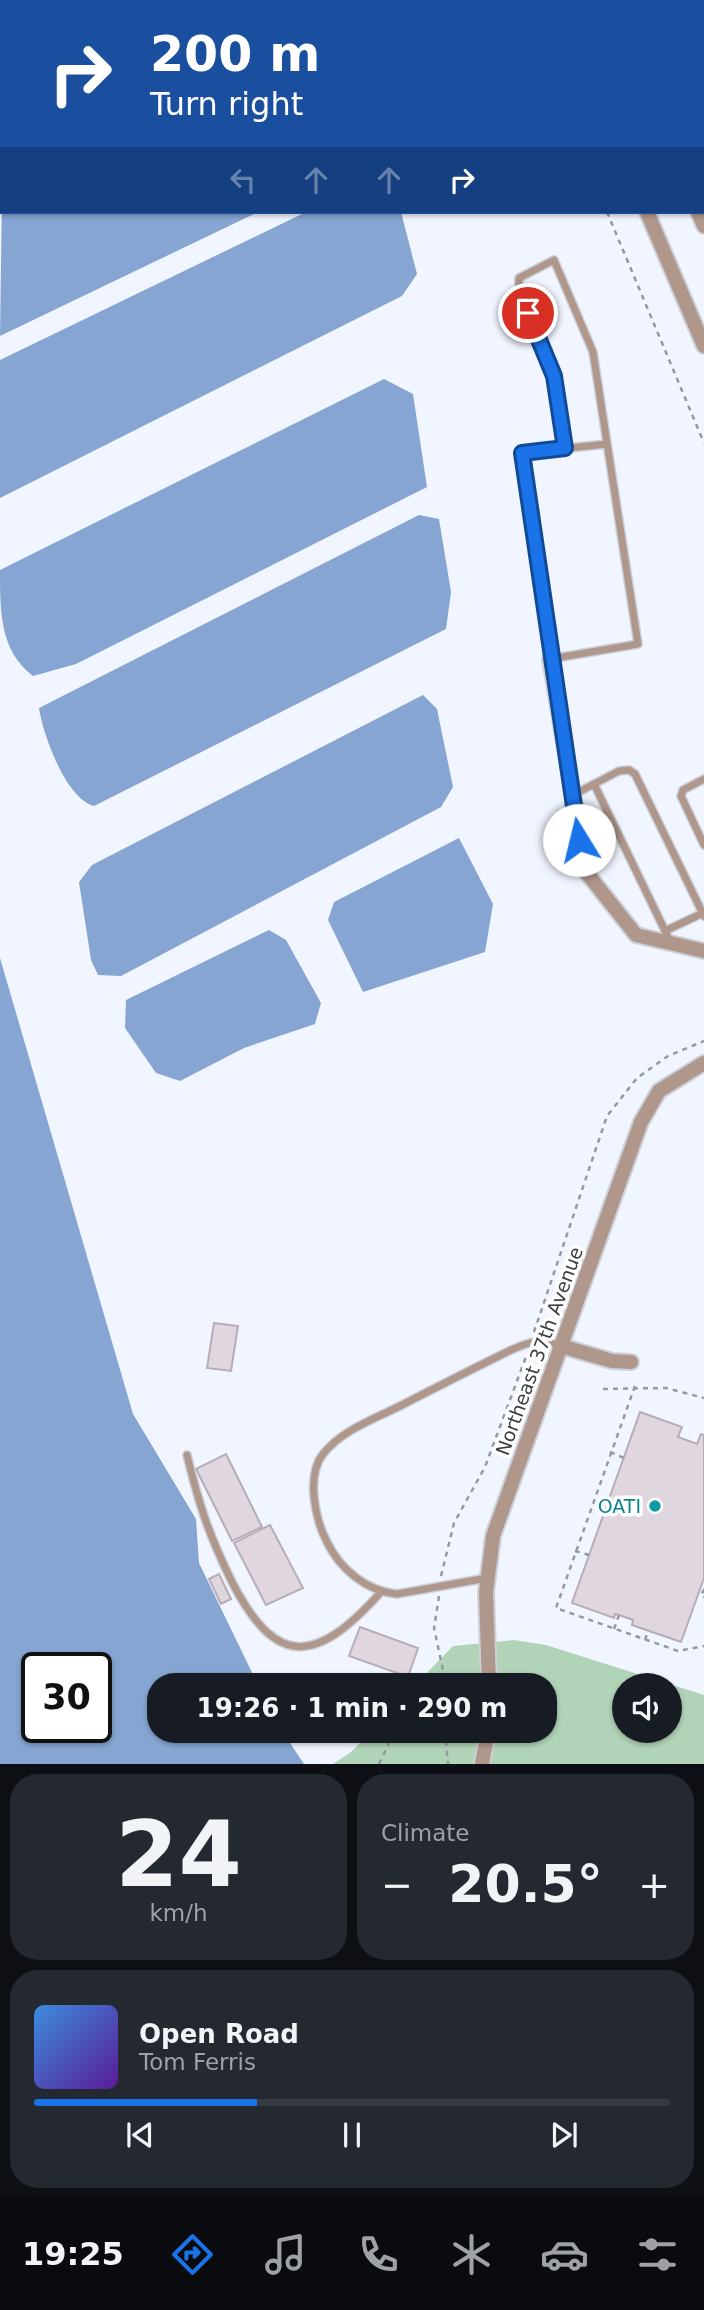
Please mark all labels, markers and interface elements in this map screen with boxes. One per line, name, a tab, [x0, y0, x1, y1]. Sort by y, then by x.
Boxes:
text: 200 m	[150, 26, 320, 83]
icon: right	[35, 28, 126, 119]
text: Turn right	[150, 85, 303, 123]
icon: left	[224, 161, 262, 199]
icon: ahead	[297, 161, 335, 199]
icon: ahead	[370, 161, 408, 199]
icon: right	[443, 161, 481, 199]
pin	[498, 283, 558, 343]
icon: arrive	[509, 294, 547, 332]
position arrow	[542, 803, 616, 877]
street label: Northeast 37th Avenue	[491, 1244, 587, 1458]
place label: OATI	[598, 1495, 641, 1517]
marker: OATI	[647, 1498, 663, 1514]
speed limit sign: 30	[21, 1652, 112, 1743]
map controls	[612, 1673, 682, 1743]
button: sound	[612, 1673, 682, 1743]
text: 19:26 · 1 min · 290 m	[197, 1693, 507, 1723]
text: 24	[115, 1802, 242, 1907]
text: Climate	[381, 1820, 470, 1846]
text: 20.5°	[448, 1854, 603, 1914]
text: −	[381, 1863, 413, 1907]
text: +	[638, 1863, 670, 1907]
text: km/h	[149, 1900, 208, 1926]
text: Open Road	[139, 2019, 299, 2049]
text: Tom Ferris	[139, 2049, 256, 2075]
icon: previous	[121, 2116, 159, 2154]
icon: pause	[333, 2116, 371, 2154]
icon: next	[545, 2116, 583, 2154]
icon: directions	[168, 2230, 217, 2279]
icon: music	[261, 2230, 310, 2279]
icon: phone	[354, 2230, 403, 2279]
icon: climate	[447, 2230, 496, 2279]
icon: car	[540, 2230, 589, 2279]
icon: filters	[633, 2230, 682, 2279]
text: 19:25	[22, 2235, 124, 2273]

